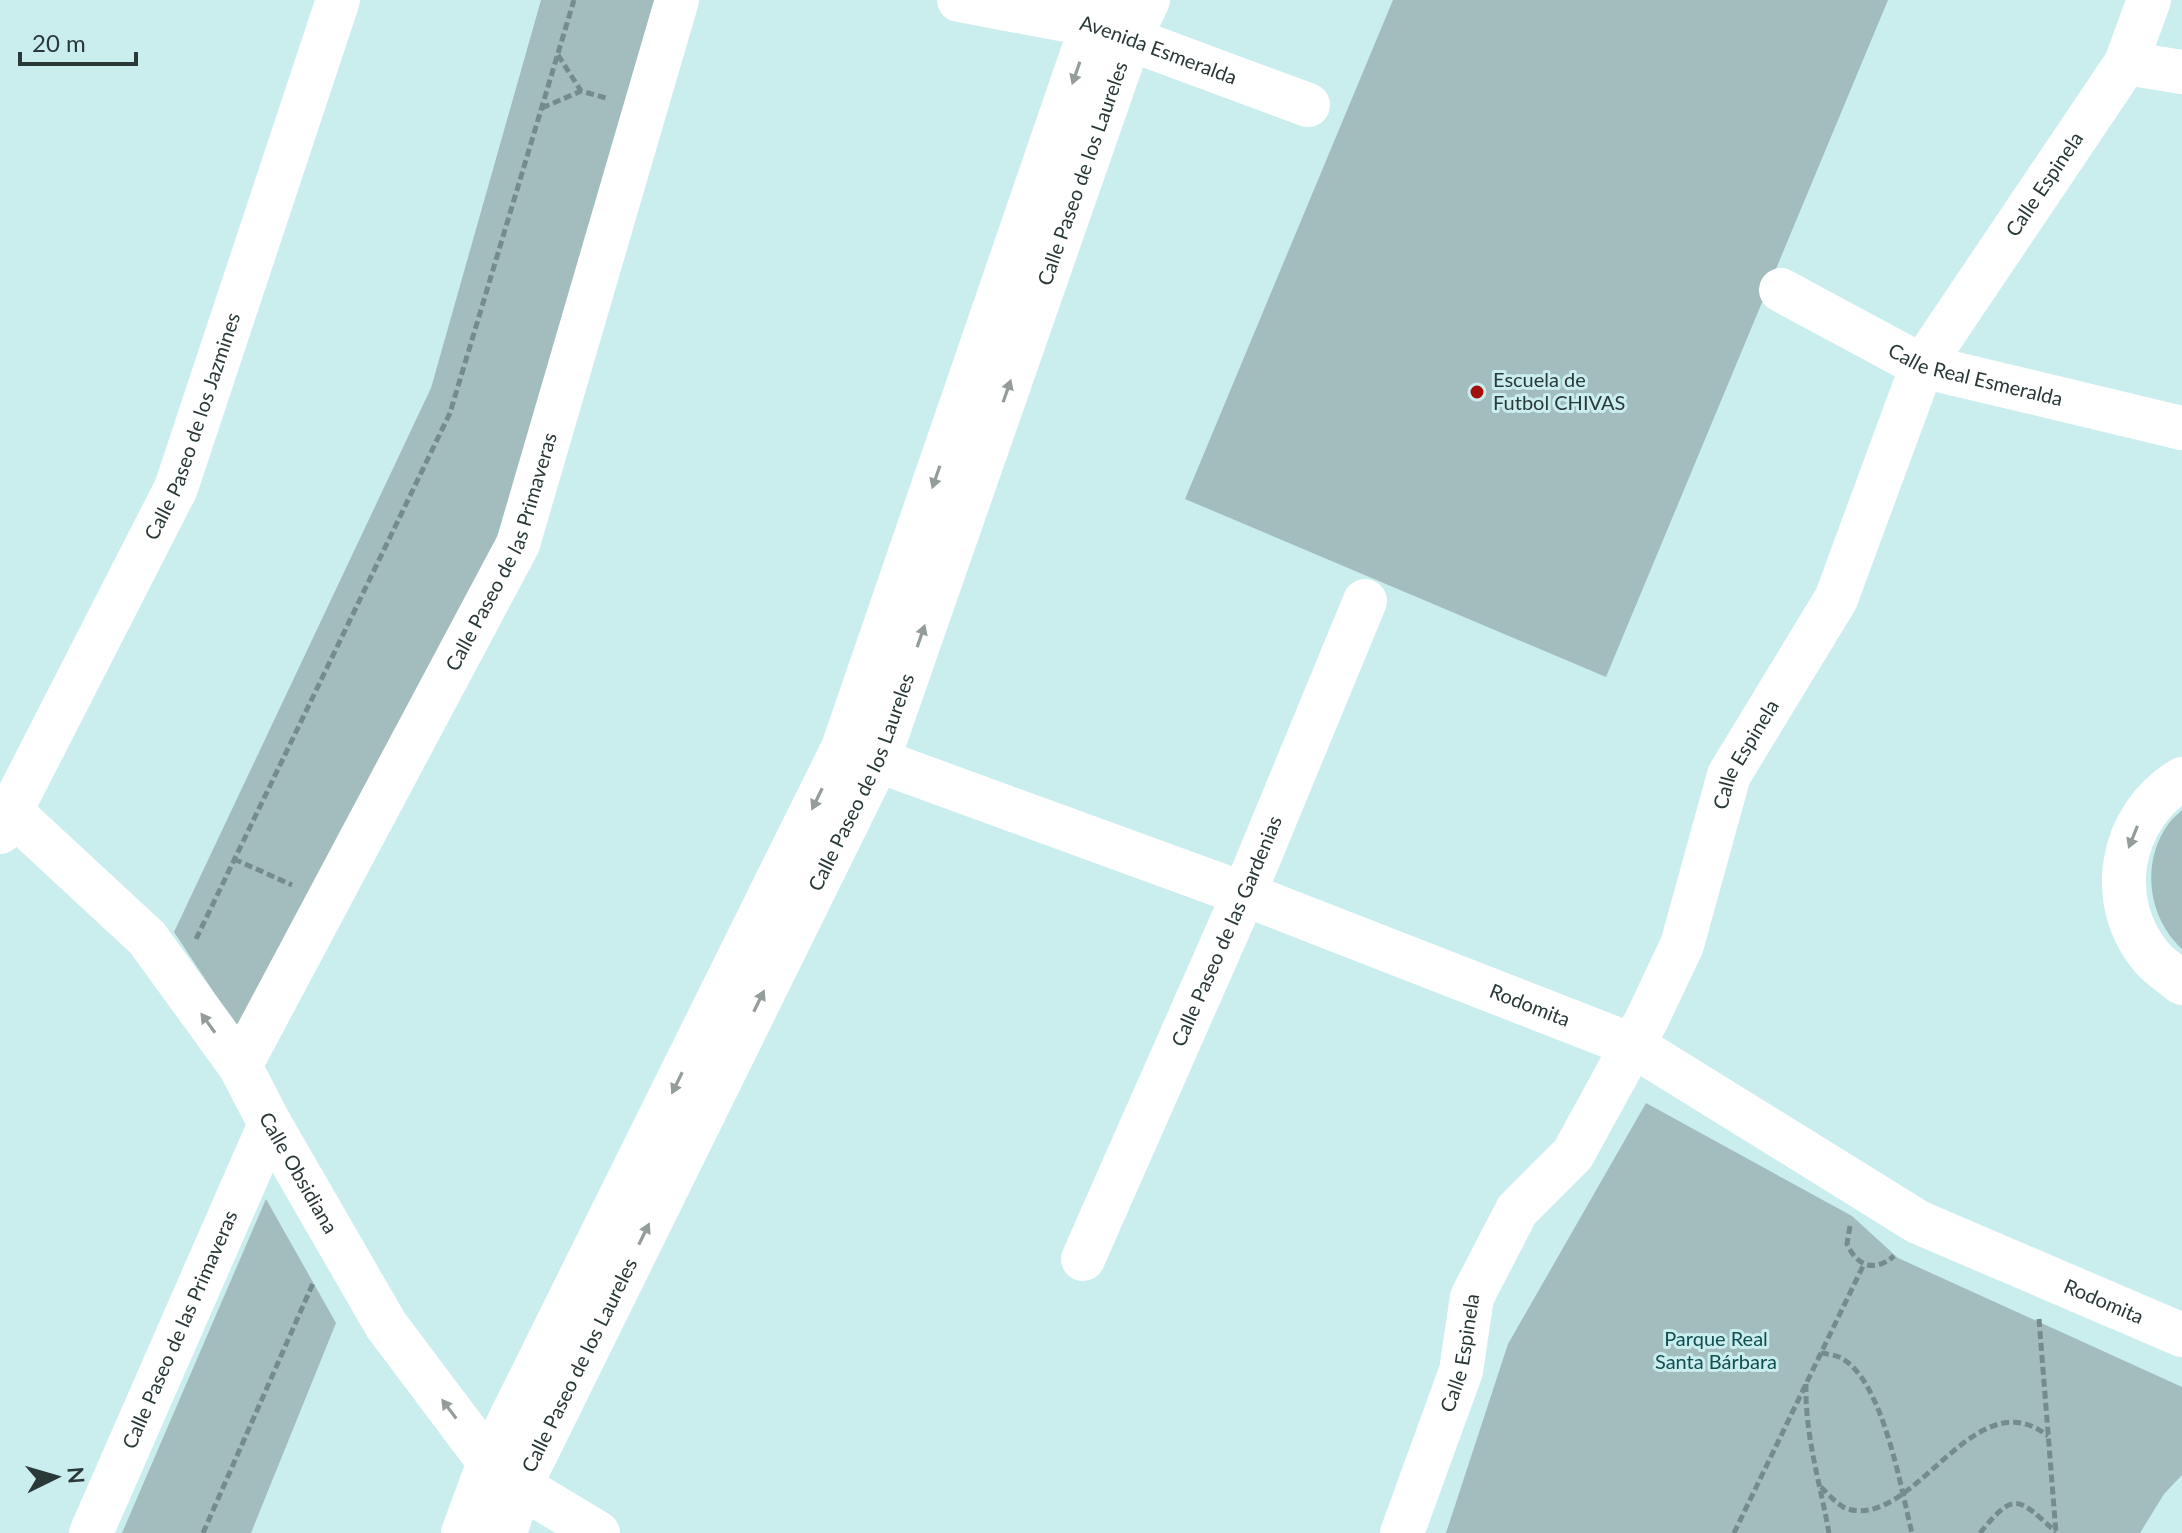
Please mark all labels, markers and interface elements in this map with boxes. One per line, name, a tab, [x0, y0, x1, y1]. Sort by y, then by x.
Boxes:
street label: Avenida Esmeralda	[1078, 10, 1240, 89]
scale bar	[20, 16, 136, 66]
text: 20 m	[32, 28, 86, 57]
street label: Calle Paseo de los Laureles	[1032, 58, 1132, 288]
one-way arrow	[1069, 61, 1082, 85]
street label: Calle Espinela	[2000, 127, 2087, 241]
street label: Calle Paseo de los Jazmines	[139, 309, 244, 544]
street label: Calle Real Esmeralda	[1885, 337, 2065, 410]
place label: Escuela de Futbol CHIVAS	[1493, 367, 1625, 414]
one-way arrow	[1001, 378, 1013, 402]
marker: Escuela de Futbol CHIVAS	[1468, 383, 1486, 401]
street label: Calle Paseo de las Primaveras	[440, 430, 561, 675]
one-way arrow	[930, 465, 942, 489]
one-way arrow	[916, 624, 928, 648]
street label: Calle Paseo de los Laureles	[802, 670, 918, 894]
street label: Calle Espinela	[1707, 695, 1783, 812]
one-way arrow	[810, 788, 824, 811]
street label: Calle Paseo de las Gardenias	[1165, 812, 1286, 1050]
one-way arrow	[2126, 825, 2139, 849]
street label: Rodomita	[1487, 978, 1574, 1031]
one-way arrow	[752, 990, 766, 1013]
one-way arrow	[201, 1012, 217, 1033]
one-way arrow	[670, 1071, 684, 1094]
street label: Calle Obsidiana	[255, 1108, 344, 1237]
street label: Calle Paseo de las Primaveras	[116, 1206, 242, 1452]
one-way arrow	[638, 1223, 651, 1246]
street label: Calle Paseo de los Laureles	[516, 1254, 641, 1476]
street label: Rodomita	[2061, 1273, 2148, 1328]
street label: Calle Espinela	[1434, 1292, 1483, 1415]
park label: Parque Real Santa Bárbara	[1655, 1326, 1777, 1373]
one-way arrow	[442, 1399, 458, 1419]
north arrow	[16, 1437, 96, 1517]
text: N	[62, 1466, 91, 1485]

